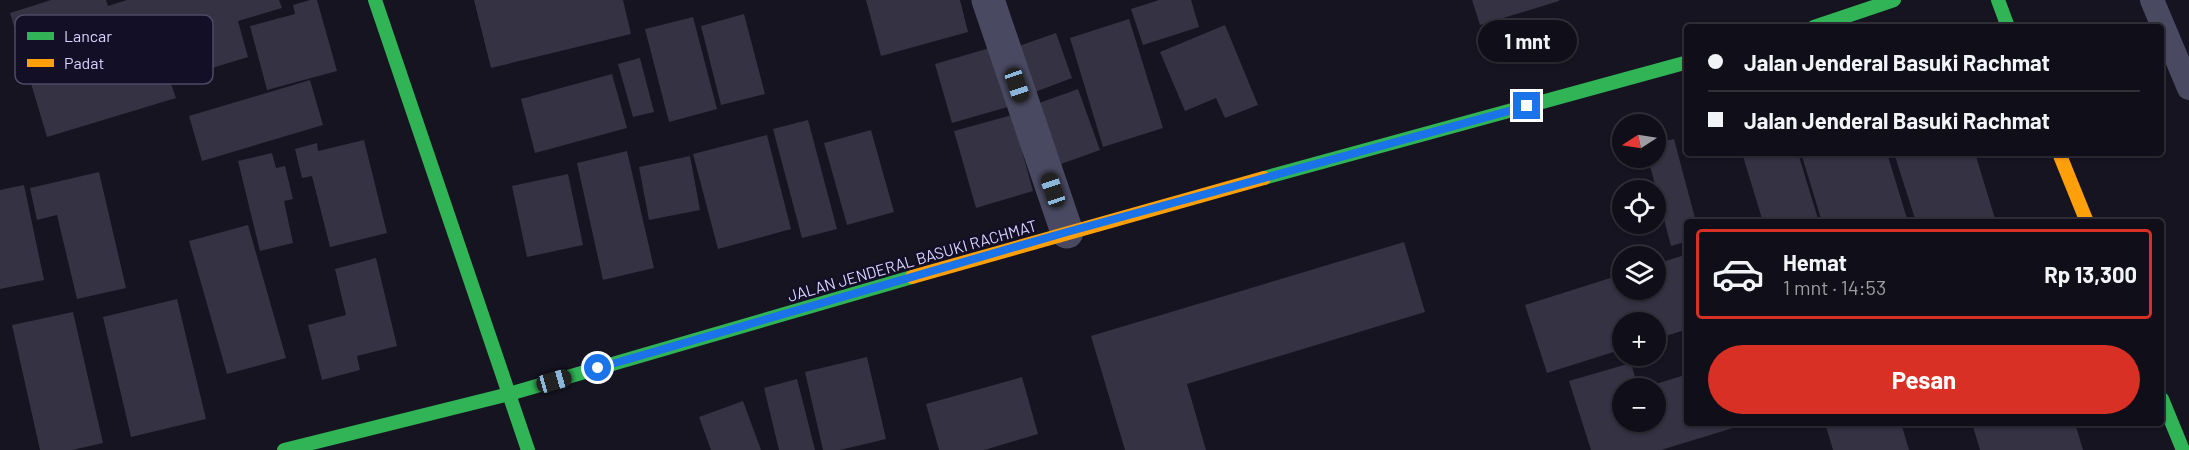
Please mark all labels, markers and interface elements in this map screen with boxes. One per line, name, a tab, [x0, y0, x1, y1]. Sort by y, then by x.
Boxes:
legend	[15, 15, 213, 84]
callout: 1 mnt	[1478, 19, 1576, 61]
text: Lancar	[64, 26, 112, 45]
text: 1 mnt	[1504, 29, 1551, 53]
text: Jalan Jenderal Basuki Rachmat	[1744, 49, 2050, 75]
text: Padat	[64, 53, 104, 72]
car	[1003, 65, 1031, 105]
route end	[1513, 92, 1540, 119]
text: Jalan Jenderal Basuki Rachmat	[1744, 107, 2050, 133]
north arrow	[1612, 114, 1666, 168]
map controls	[1612, 114, 1666, 432]
car	[1039, 170, 1067, 210]
button: locate	[1612, 180, 1666, 234]
street label: JALAN JENDERAL BASUKI RACHMAT	[785, 215, 1039, 305]
button: layers	[1612, 246, 1666, 300]
icon: car	[1711, 247, 1765, 301]
text: Hemat	[1783, 249, 1847, 275]
text: Rp 13,300	[2044, 261, 2137, 287]
text: 1 mnt · 14:53	[1783, 275, 1886, 299]
button: +	[1612, 312, 1666, 366]
button: Pesan	[1708, 345, 2140, 414]
route start	[584, 354, 611, 381]
car	[534, 367, 574, 395]
button: −	[1612, 378, 1666, 432]

